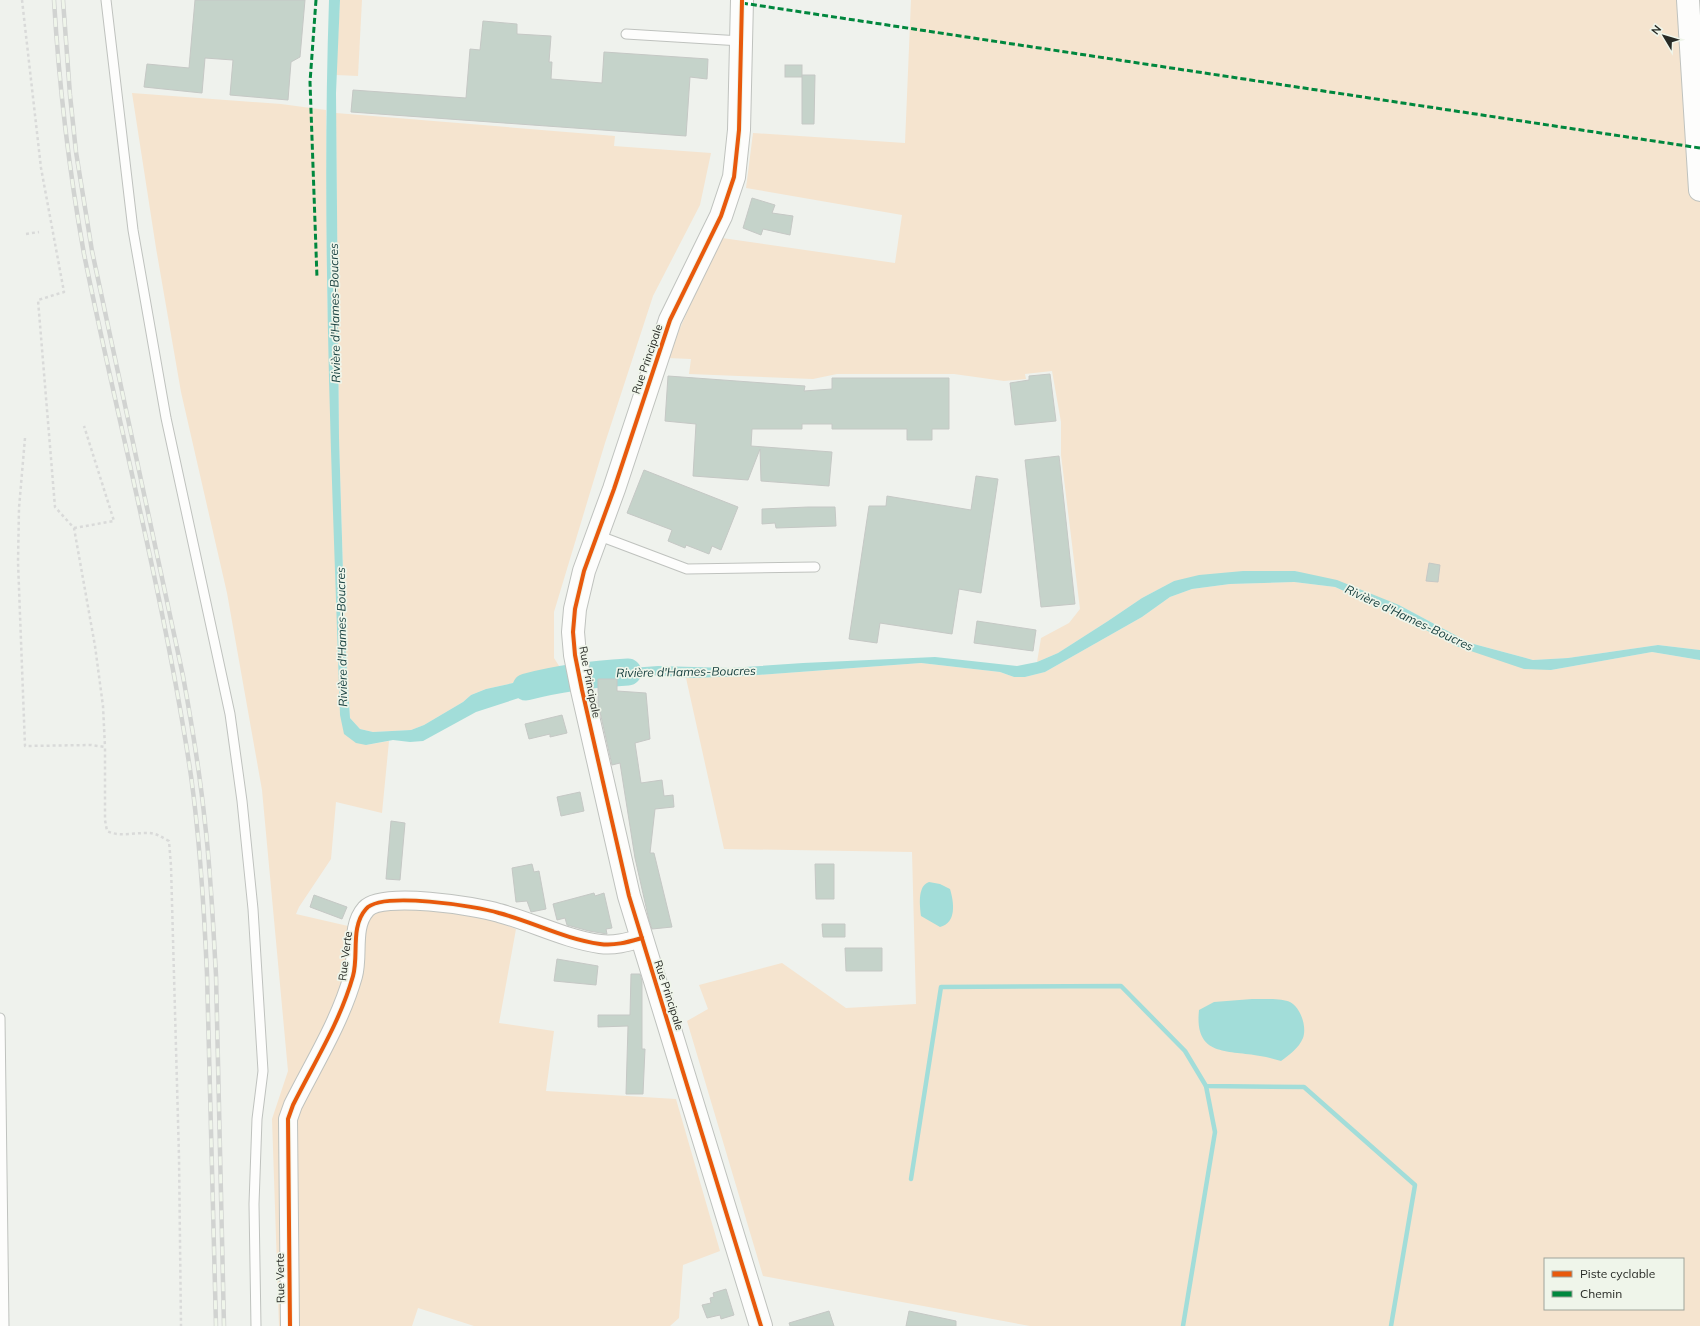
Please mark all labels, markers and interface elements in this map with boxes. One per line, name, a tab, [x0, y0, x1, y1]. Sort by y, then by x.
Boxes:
north arrow	[1644, 16, 1684, 56]
text: N	[1648, 22, 1664, 37]
water label: Rivière d'Hames-Boucres	[326, 243, 343, 383]
street label: Rue Principale	[629, 322, 665, 396]
water label: Rivière d'Hames-Boucres	[333, 567, 350, 707]
water label: Rivière d'Hames-Boucres	[1343, 581, 1476, 654]
street label: Rue Principale	[576, 645, 604, 719]
water label: Rivière d'Hames-Boucres	[616, 663, 756, 680]
street label: Rue Verte	[335, 930, 355, 982]
street label: Rue Principale	[651, 958, 687, 1032]
street label: Rue Verte	[273, 1253, 287, 1303]
legend	[1544, 1258, 1684, 1310]
text: Piste cyclable	[1580, 1266, 1655, 1281]
text: Chemin	[1580, 1286, 1622, 1301]

